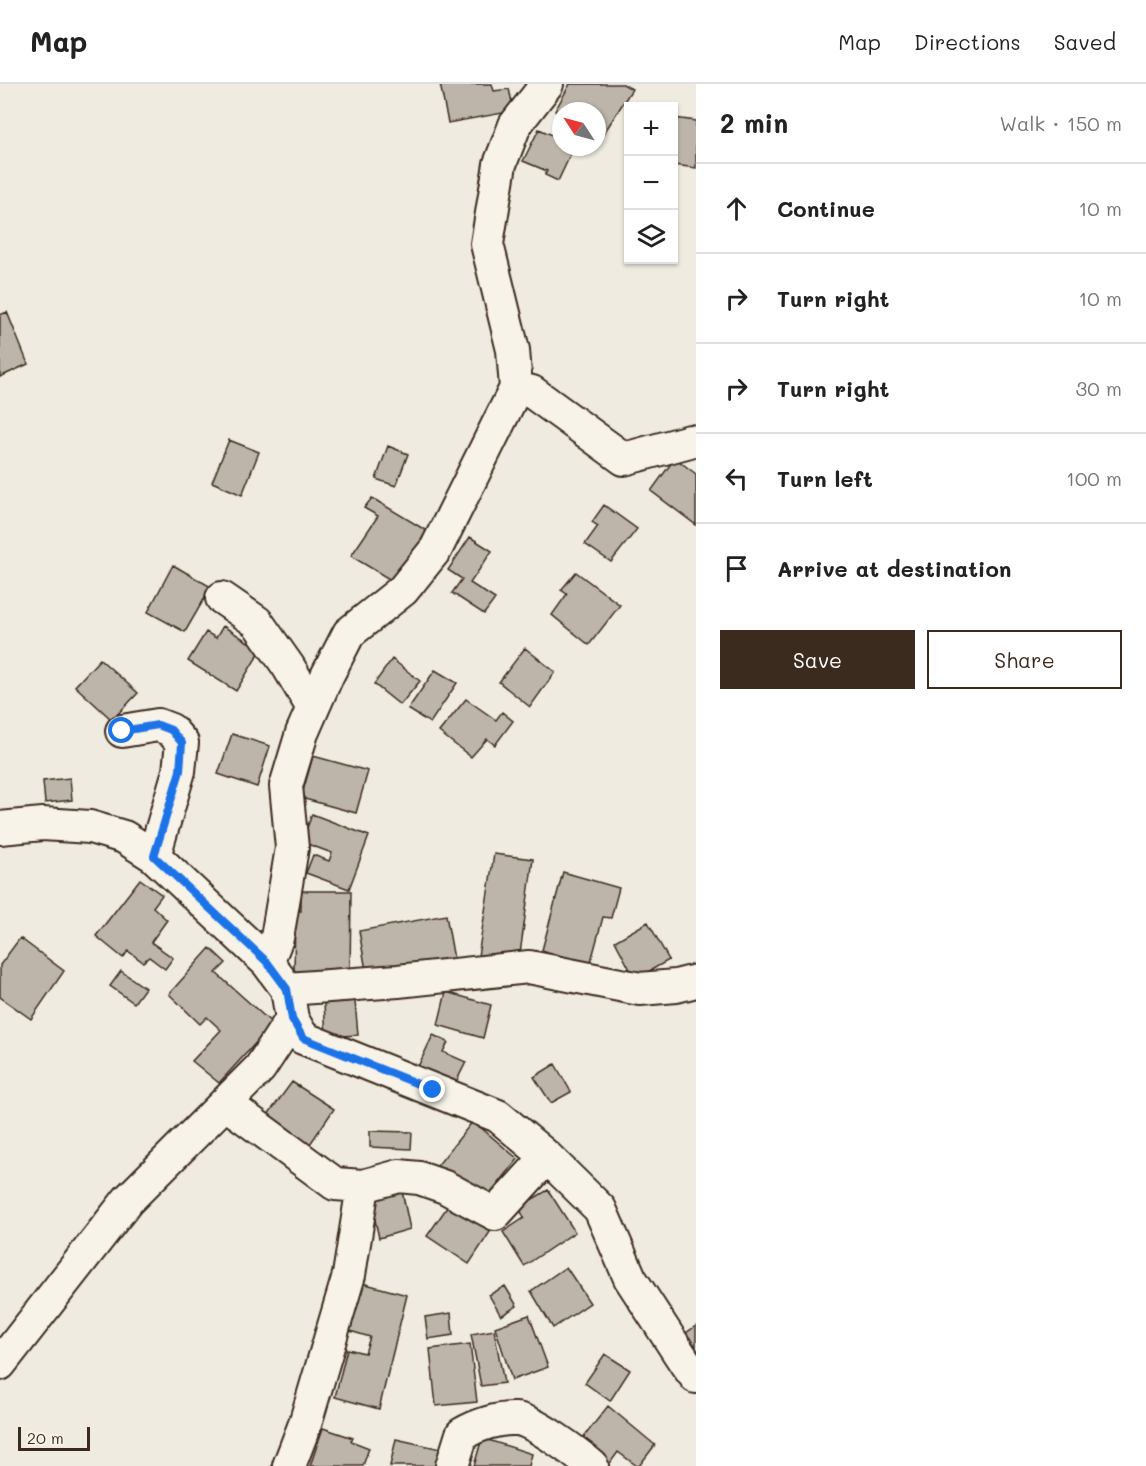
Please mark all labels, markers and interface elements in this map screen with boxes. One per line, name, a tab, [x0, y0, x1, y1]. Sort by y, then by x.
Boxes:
text: Map	[30, 23, 87, 59]
text: Map	[838, 28, 881, 55]
text: Directions	[914, 28, 1021, 55]
text: Saved	[1054, 28, 1116, 55]
north arrow	[552, 102, 606, 156]
map controls	[624, 102, 678, 264]
button: +	[624, 102, 678, 156]
text: 2 min	[720, 106, 788, 140]
text: Walk · 150 m	[1000, 110, 1122, 136]
button: −	[624, 156, 678, 210]
icon: ahead	[720, 192, 753, 225]
text: Continue	[777, 194, 875, 223]
text: 10 m	[1078, 195, 1122, 221]
button: layers	[624, 210, 678, 264]
icon: right	[720, 282, 753, 315]
text: Turn right	[777, 284, 889, 313]
text: 10 m	[1078, 285, 1122, 311]
icon: right	[720, 372, 753, 405]
text: Turn right	[777, 374, 889, 403]
text: 30 m	[1076, 375, 1122, 401]
icon: left	[720, 462, 753, 495]
text: Turn left	[777, 464, 873, 493]
text: 100 m	[1066, 465, 1122, 491]
icon: arrive	[720, 552, 753, 585]
text: Arrive at destination	[777, 554, 1012, 583]
button: Save	[720, 630, 915, 689]
button: Share	[927, 630, 1122, 689]
route start	[108, 717, 134, 743]
route end	[419, 1076, 445, 1102]
scale bar	[18, 1424, 90, 1452]
text: 20 m	[27, 1427, 64, 1448]

